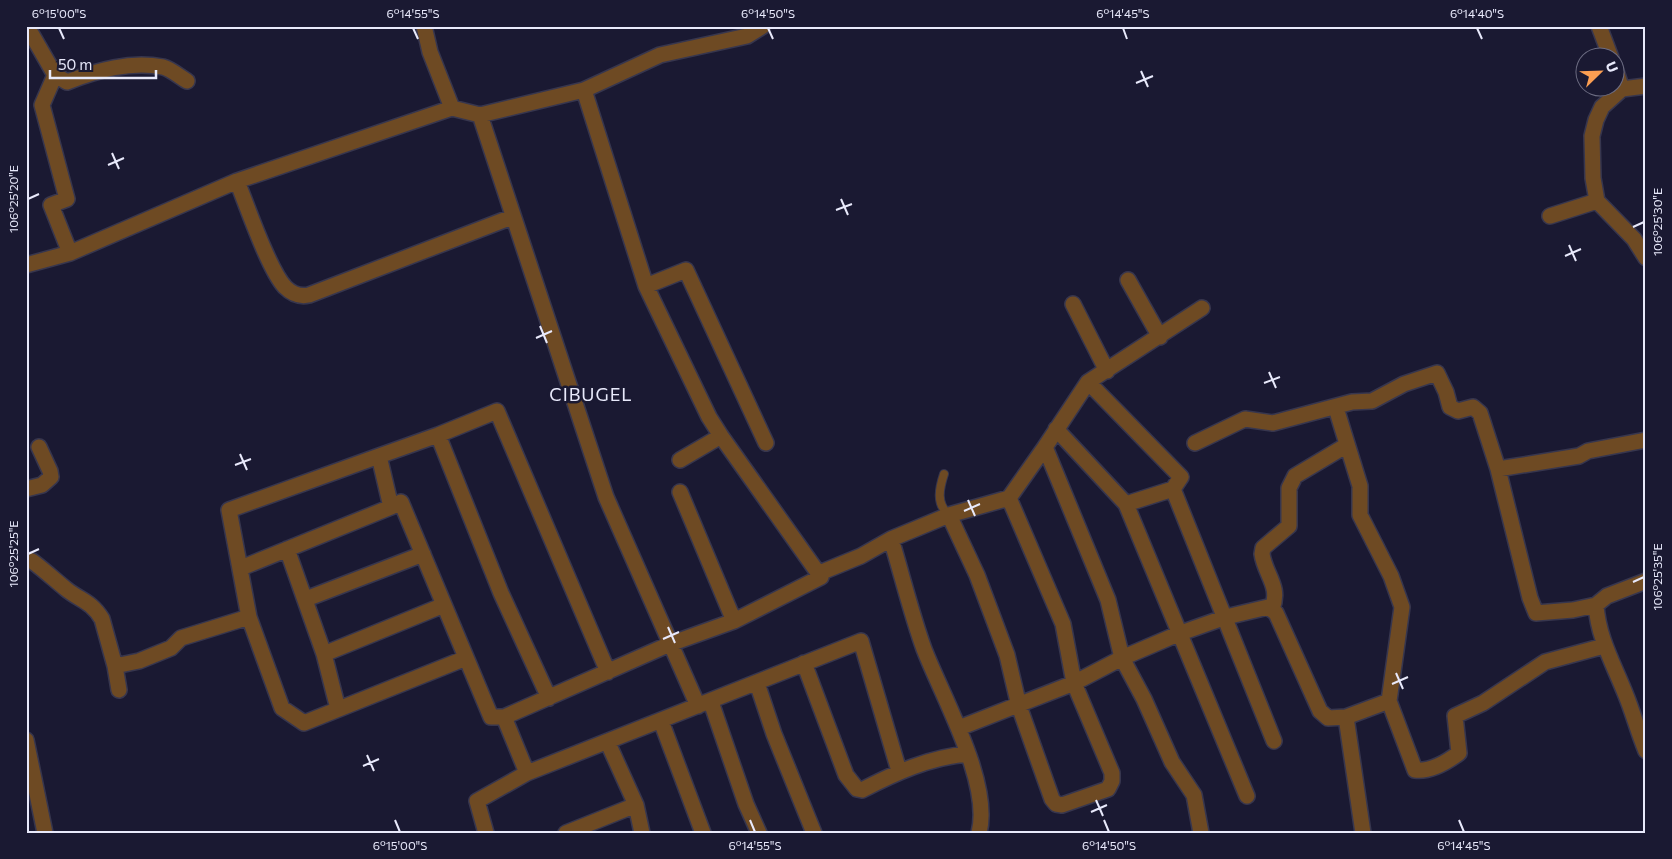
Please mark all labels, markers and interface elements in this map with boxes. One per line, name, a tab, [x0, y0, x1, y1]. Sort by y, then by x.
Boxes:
text: 6°15'00"S	[32, 6, 86, 20]
text: 6°14'55"S	[387, 6, 439, 20]
text: 6°14'50"S	[741, 6, 795, 20]
text: 6°14'45"S	[1096, 6, 1150, 20]
text: 6°14'40"S	[1450, 6, 1504, 20]
scale bar	[50, 48, 156, 80]
north arrow	[1574, 48, 1624, 98]
text: 50 m	[58, 55, 92, 73]
text: U	[1603, 59, 1622, 75]
text: 106°25'20"E	[6, 165, 20, 233]
text: 106°25'30"E	[1650, 188, 1664, 256]
district label: CIBUGEL	[549, 383, 633, 405]
text: 106°25'25"E	[6, 521, 20, 587]
text: 106°25'35"E	[1650, 543, 1664, 611]
text: 6°15'00"S	[373, 838, 427, 852]
text: 6°14'55"S	[729, 838, 781, 852]
text: 6°14'50"S	[1082, 838, 1136, 852]
text: 6°14'45"S	[1437, 838, 1491, 852]

